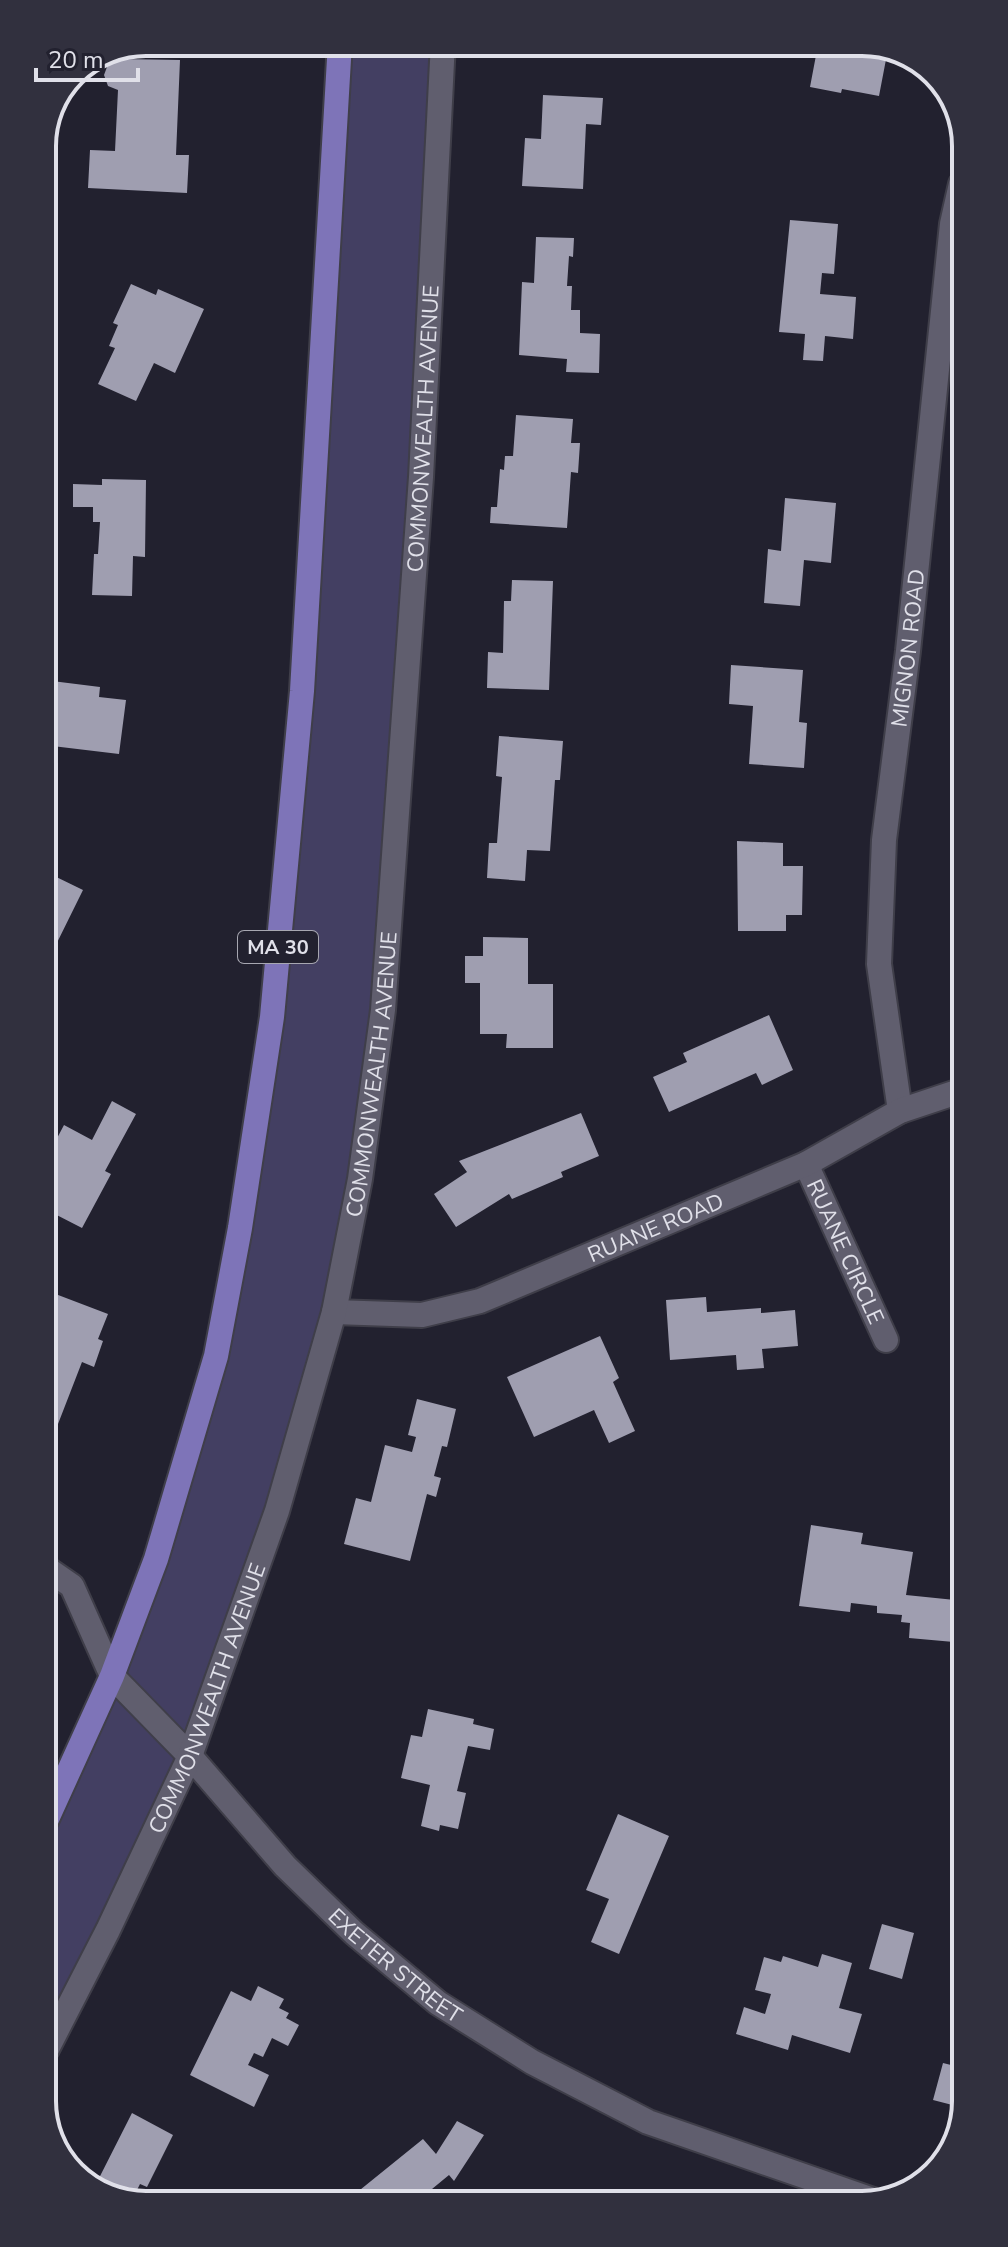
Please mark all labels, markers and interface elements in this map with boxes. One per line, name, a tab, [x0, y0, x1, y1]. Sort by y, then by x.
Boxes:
scale bar	[36, 32, 138, 82]
text: 20 m	[48, 44, 104, 76]
street label: COMMONWEALTH AVENUE	[400, 284, 447, 573]
street label: MIGNON ROAD	[884, 568, 932, 729]
road number: MA 30	[238, 931, 318, 963]
street label: COMMONWEALTH AVENUE	[339, 931, 405, 1220]
street label: RUANE CIRCLE	[799, 1175, 891, 1329]
street label: RUANE ROAD	[583, 1186, 728, 1270]
street label: COMMONWEALTH AVENUE	[142, 1559, 273, 1839]
street label: EXETER STREET	[321, 1902, 468, 2031]

